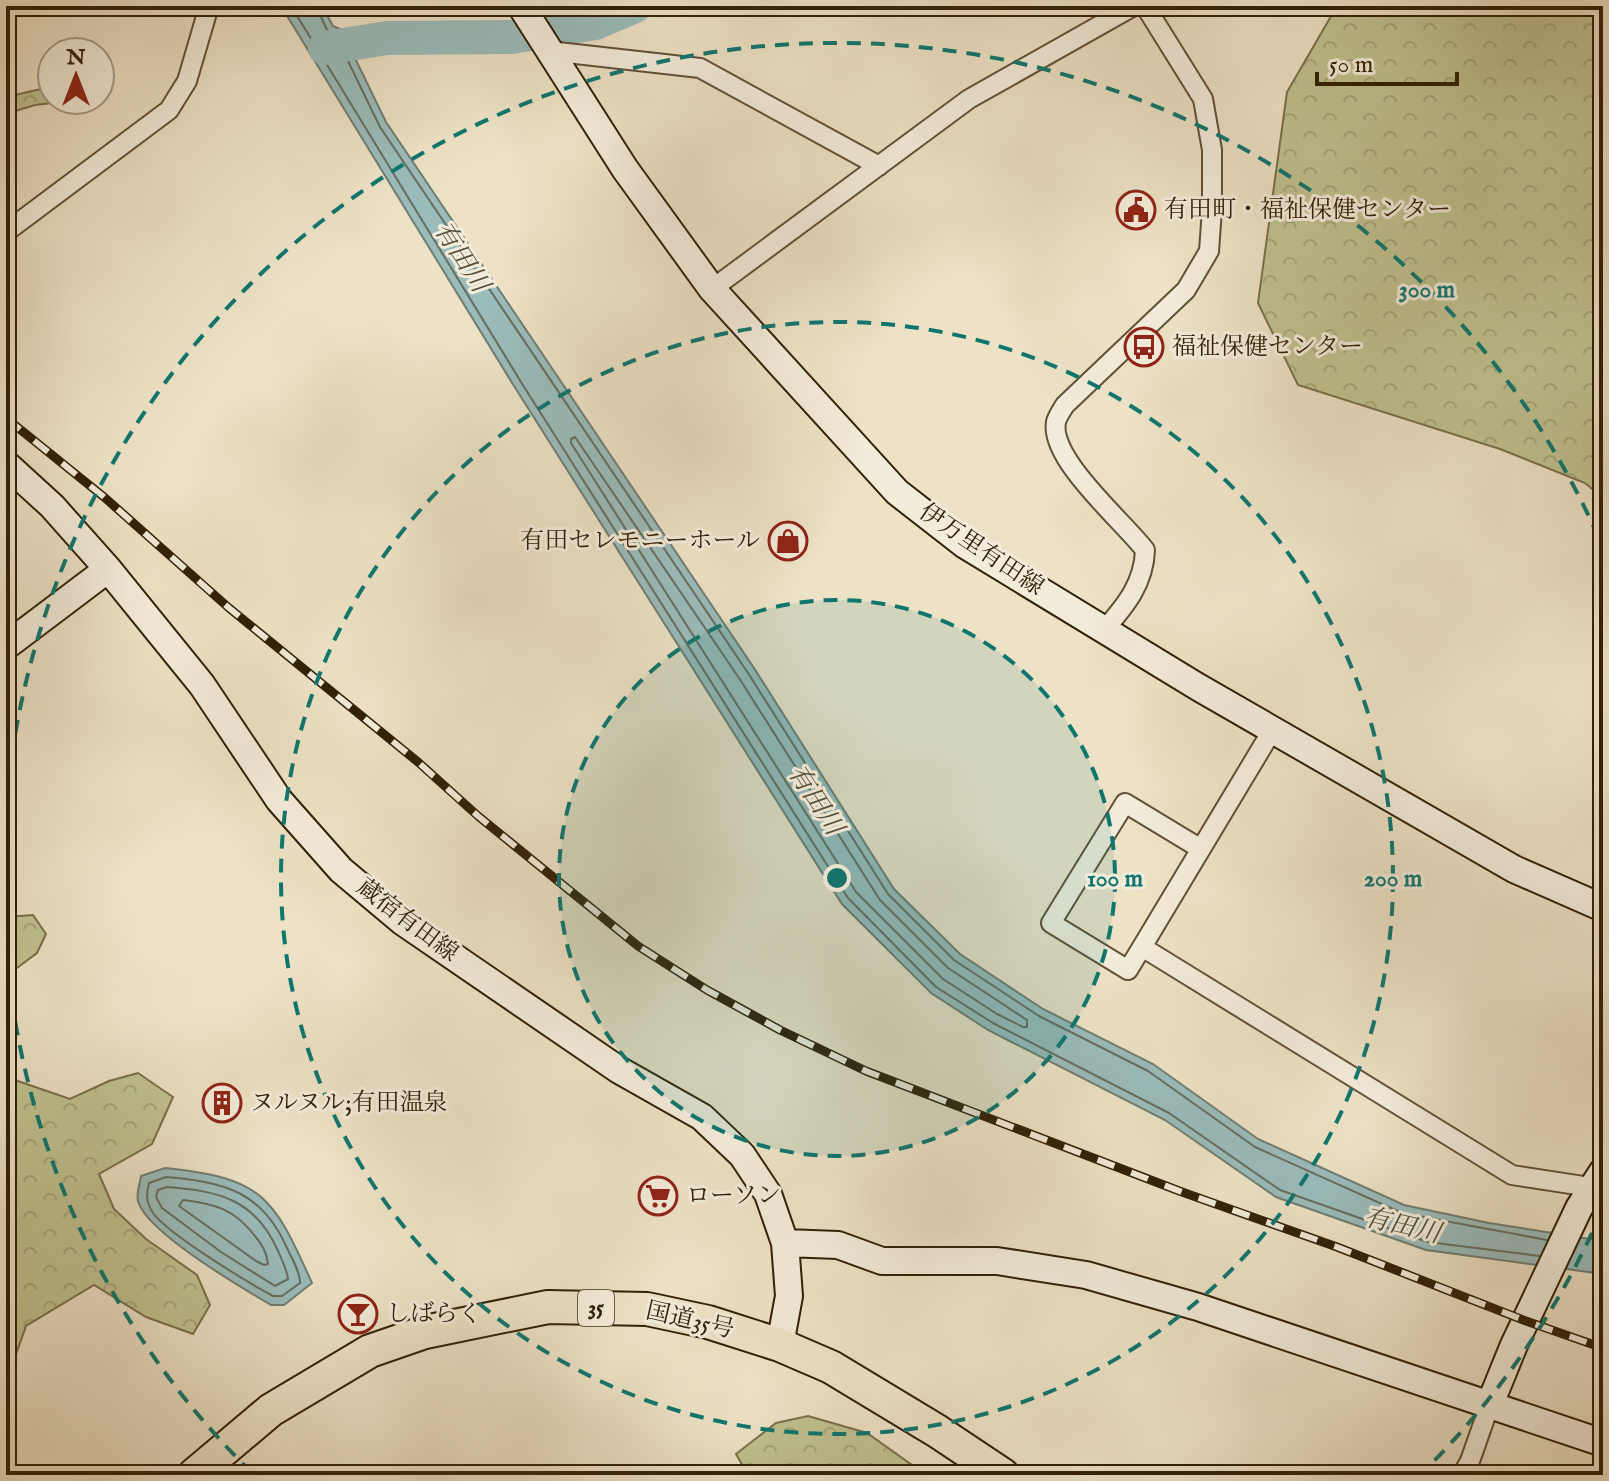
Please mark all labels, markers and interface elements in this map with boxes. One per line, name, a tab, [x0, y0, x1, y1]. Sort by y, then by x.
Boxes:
north arrow	[36, 36, 116, 116]
scale bar	[1317, 36, 1457, 86]
text: N	[65, 44, 86, 72]
text: 50 m	[1329, 50, 1373, 81]
public building icon: 有田町・福祉保健センター	[1115, 189, 1157, 231]
place label: 有田町・福祉保健センター	[1164, 195, 1451, 226]
water label: 有田川	[426, 215, 498, 301]
text: 300 m	[1399, 275, 1456, 306]
bus stop icon: 福祉保健センター	[1123, 326, 1165, 368]
place label: 福祉保健センター	[1172, 332, 1363, 363]
street label: 伊万里有田線	[913, 497, 1049, 603]
shop icon: 有田セレモニーホール	[767, 520, 809, 562]
place label: 有田セレモニーホール	[520, 526, 760, 557]
water label: 有田川	[780, 758, 852, 844]
centre of rings	[823, 864, 851, 892]
text: 100 m	[1087, 864, 1144, 895]
text: 200 m	[1364, 864, 1423, 895]
street label: 蔵宿有田線	[350, 873, 464, 969]
building icon: ヌルヌル;有田温泉	[201, 1082, 243, 1124]
place label: ヌルヌル;有田温泉	[250, 1088, 448, 1119]
supermarket icon: ローソン	[637, 1175, 679, 1217]
place label: ローソン	[686, 1181, 781, 1212]
water label: 有田川	[1360, 1201, 1447, 1252]
road number: 35	[578, 1290, 614, 1326]
bar icon: しばらく	[337, 1293, 379, 1335]
street label: 国道35号	[643, 1296, 737, 1346]
place label: しばらく	[386, 1299, 482, 1330]

